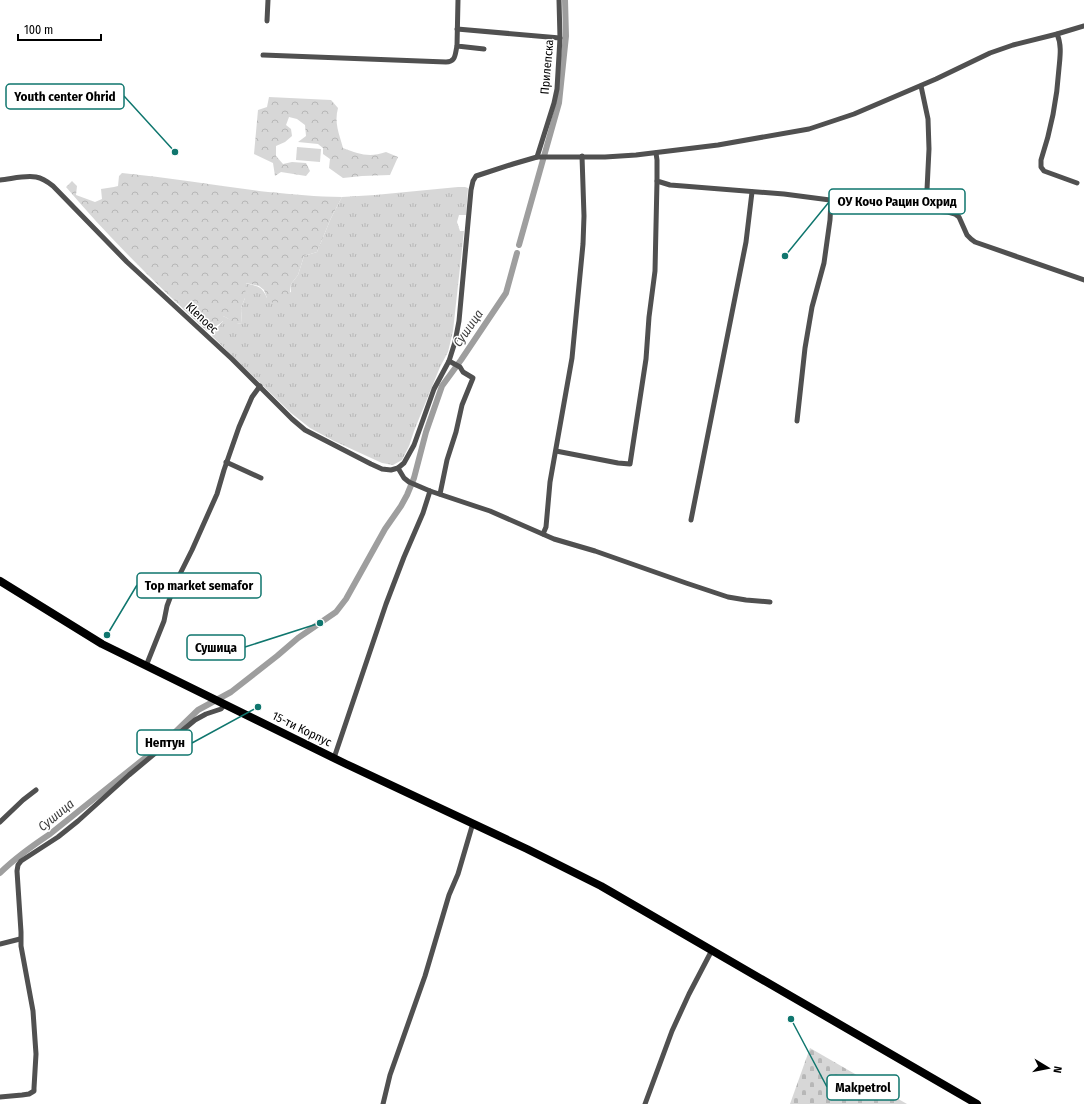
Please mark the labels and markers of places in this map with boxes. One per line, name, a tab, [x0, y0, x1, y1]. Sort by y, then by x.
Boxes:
callout: Youth center Ohrid	[6, 84, 124, 109]
callout: ОУ Кочо Рацин Охрид	[829, 189, 965, 214]
callout: Top market semafor	[137, 573, 261, 598]
callout: Сушица	[187, 635, 245, 660]
callout: Нептун	[137, 730, 192, 755]
callout: Makpetrol	[827, 1075, 899, 1100]

